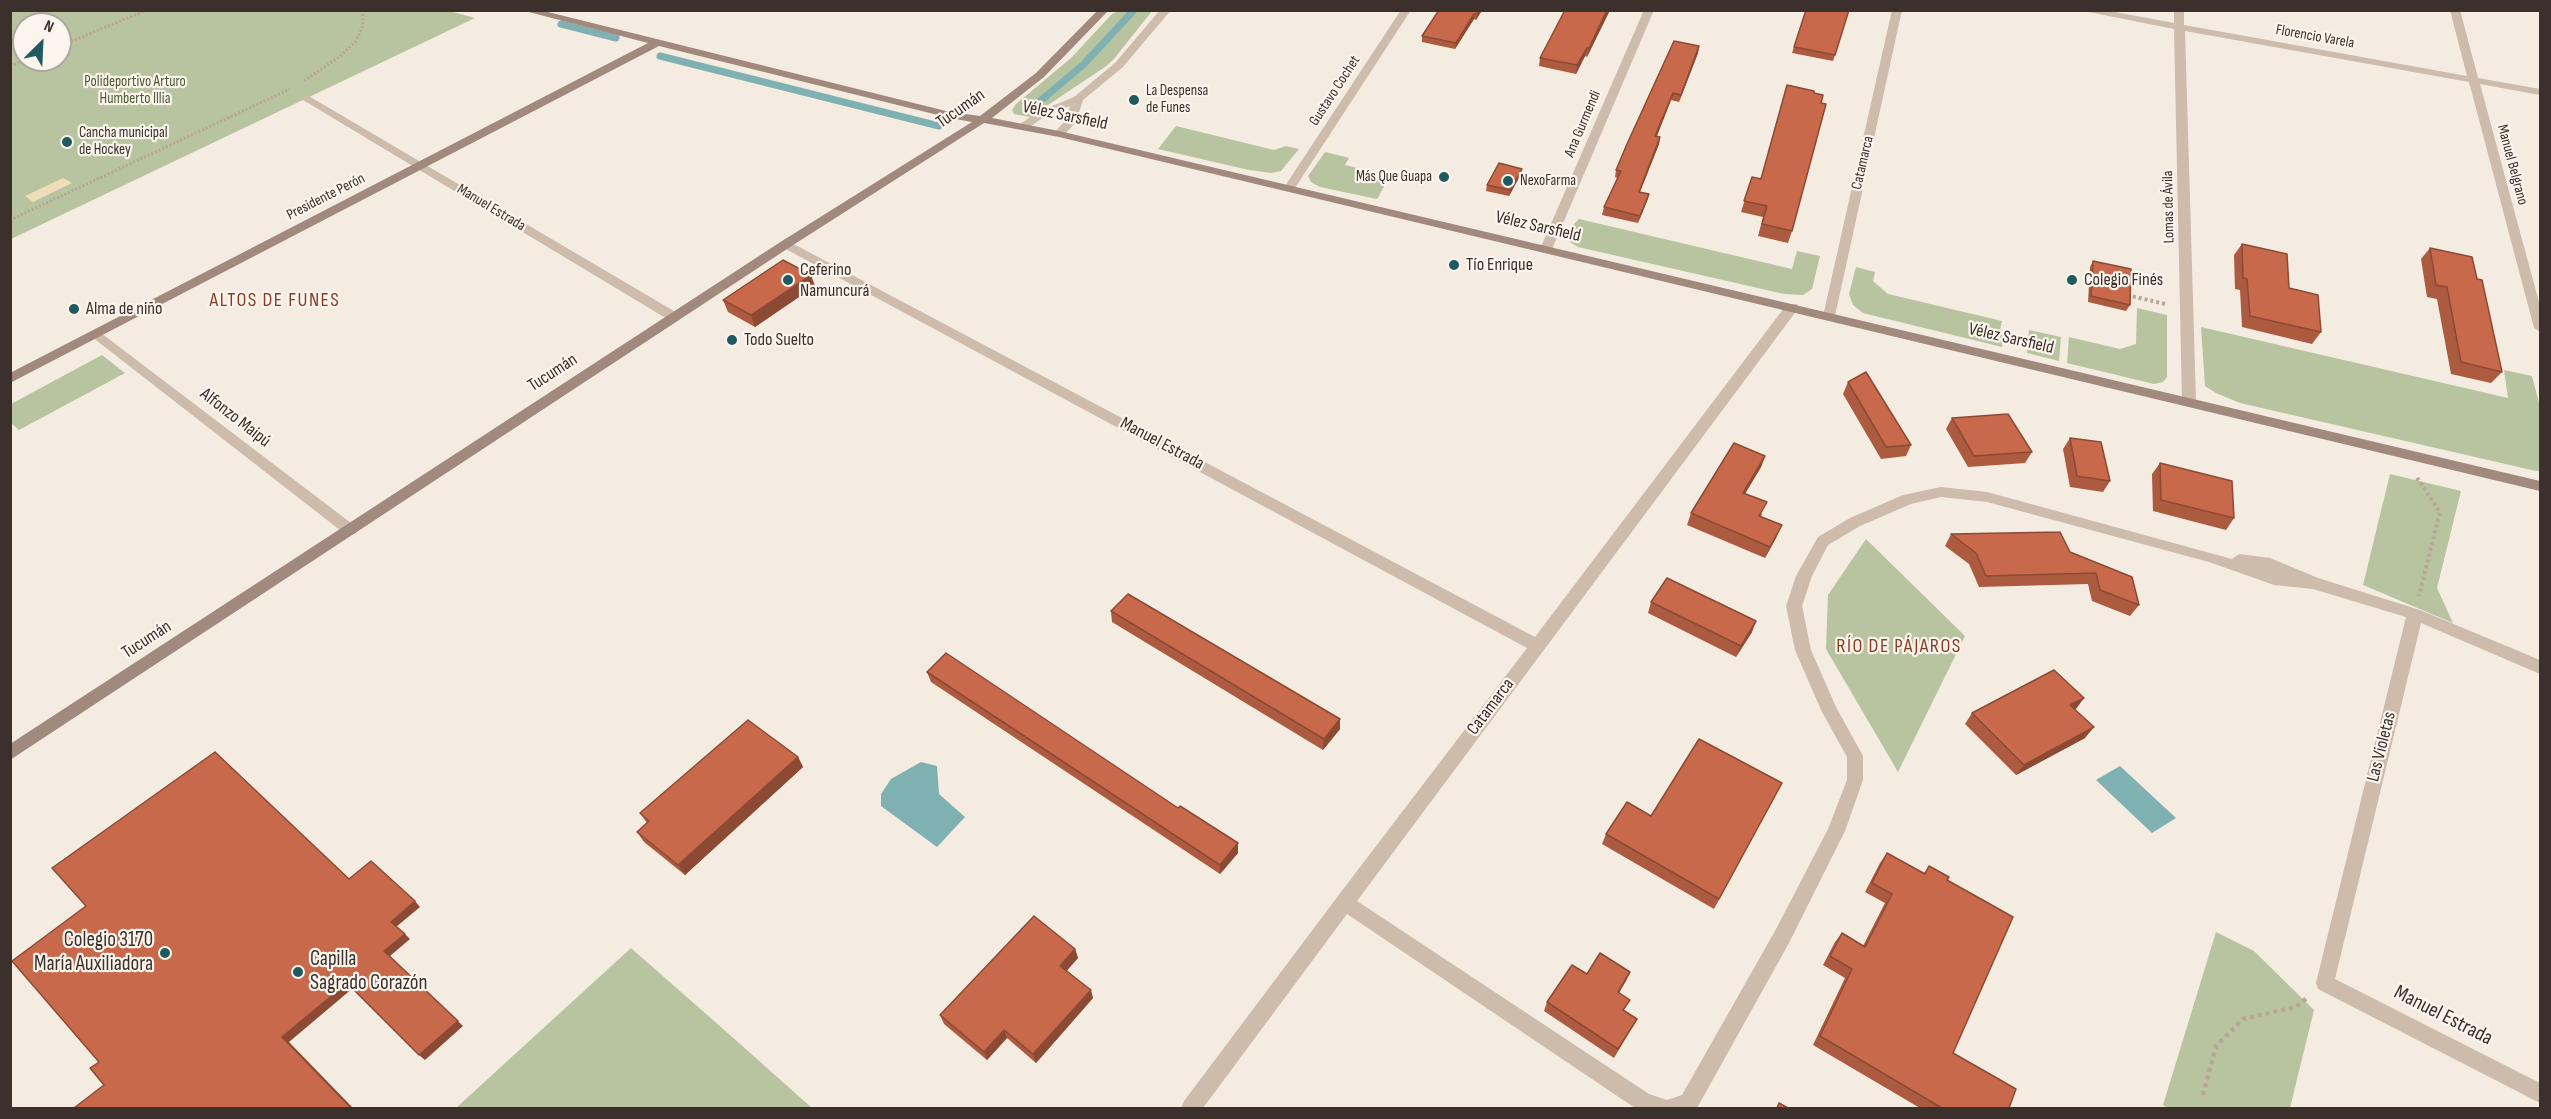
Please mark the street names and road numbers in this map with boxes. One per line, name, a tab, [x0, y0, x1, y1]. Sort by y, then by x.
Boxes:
street label: Florencio Varela	[2274, 21, 2356, 53]
street label: Gustavo Cochet	[1306, 53, 1364, 129]
street label: Tucumán	[933, 85, 989, 133]
street label: Ana Gurmendi	[1561, 88, 1605, 160]
street label: Vélez Sarsfield	[1020, 96, 1110, 136]
street label: Manuel Belgrano	[2493, 123, 2531, 207]
street label: Catamarca	[1848, 135, 1878, 191]
street label: Presidente Perón	[284, 170, 368, 224]
street label: Lomas de Ávila	[2159, 170, 2179, 244]
street label: Manuel Estrada	[454, 181, 528, 235]
street label: Vélez Sarsfield	[1493, 207, 1583, 247]
street label: Vélez Sarsfield	[1966, 319, 2056, 359]
street label: Tucumán	[524, 349, 582, 397]
street label: Alfonzo Maipú	[195, 384, 275, 452]
street label: Manuel Estrada	[1116, 413, 1208, 475]
street label: Tucumán	[118, 616, 176, 664]
street label: Catamarca	[1463, 675, 1519, 739]
street label: Las Violetas	[2363, 710, 2401, 784]
street label: Manuel Estrada	[2390, 980, 2496, 1052]

